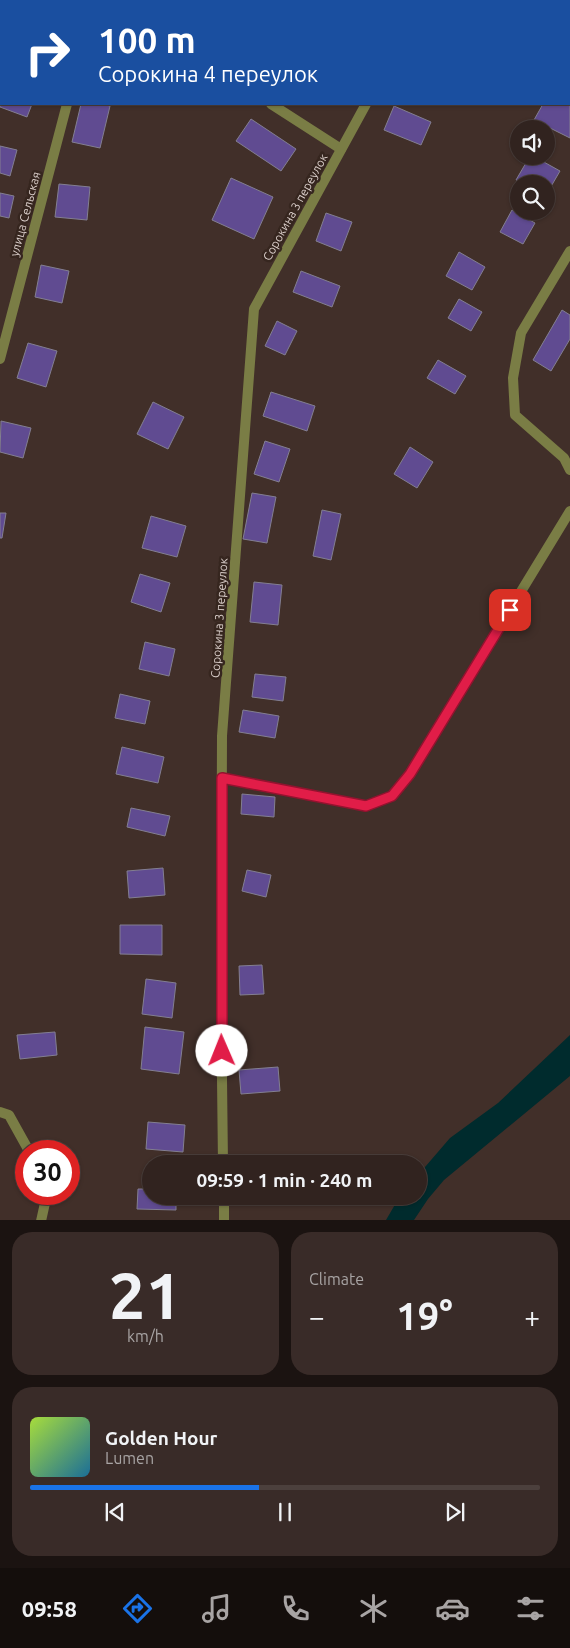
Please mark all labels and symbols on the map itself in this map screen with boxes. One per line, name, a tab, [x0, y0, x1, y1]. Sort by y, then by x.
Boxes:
street label: Сорокина 3 переулок	[260, 151, 330, 263]
street label: улица Сельская	[7, 170, 43, 258]
street label: Сорокина 3 переулок	[208, 558, 230, 678]
pin	[489, 589, 531, 631]
position arrow	[195, 1024, 247, 1076]
speed limit sign: 30	[15, 1140, 80, 1205]

